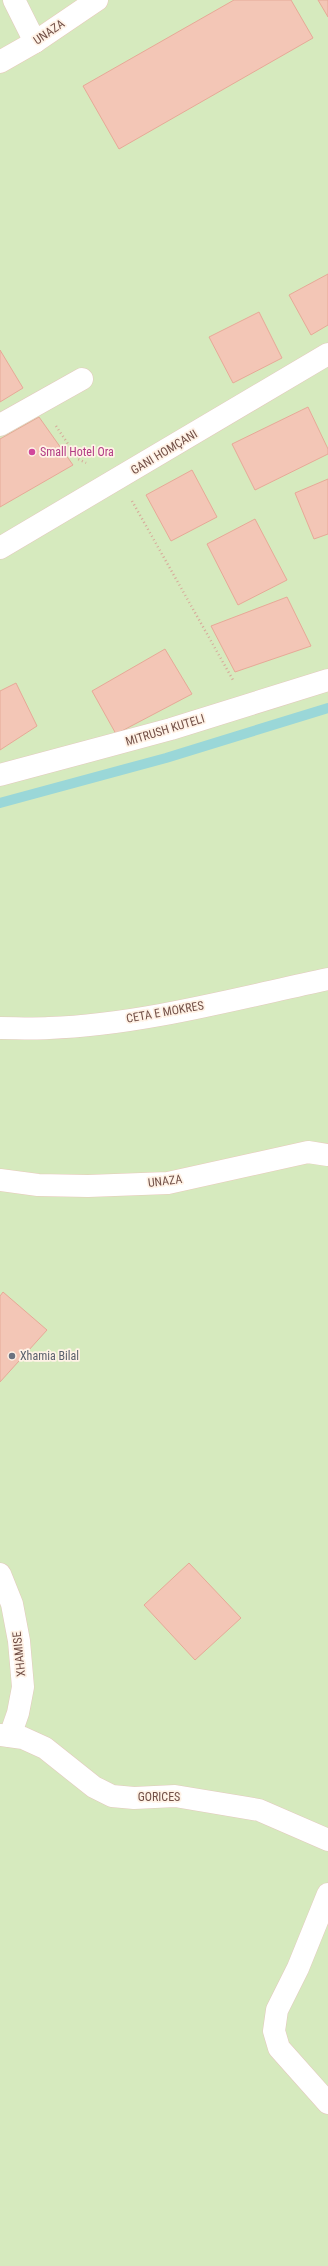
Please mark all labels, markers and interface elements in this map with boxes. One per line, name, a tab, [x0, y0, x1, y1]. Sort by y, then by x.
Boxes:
street label: UNAZA	[31, 17, 67, 47]
street label: GANI HOMÇANI	[128, 427, 200, 477]
place label: Small Hotel Ora	[40, 445, 114, 459]
marker: Small Hotel Ora	[27, 447, 37, 457]
street label: MITRUSH KUTELI	[124, 711, 206, 749]
street label: CETA E MOKRES	[125, 998, 205, 1026]
street label: UNAZA	[147, 1172, 183, 1190]
place label: Xhamia Bilal	[20, 1349, 79, 1363]
marker: Xhamia Bilal	[7, 1351, 17, 1361]
street label: XHAMISE	[10, 1631, 28, 1677]
street label: GORICES	[138, 1790, 180, 1804]

